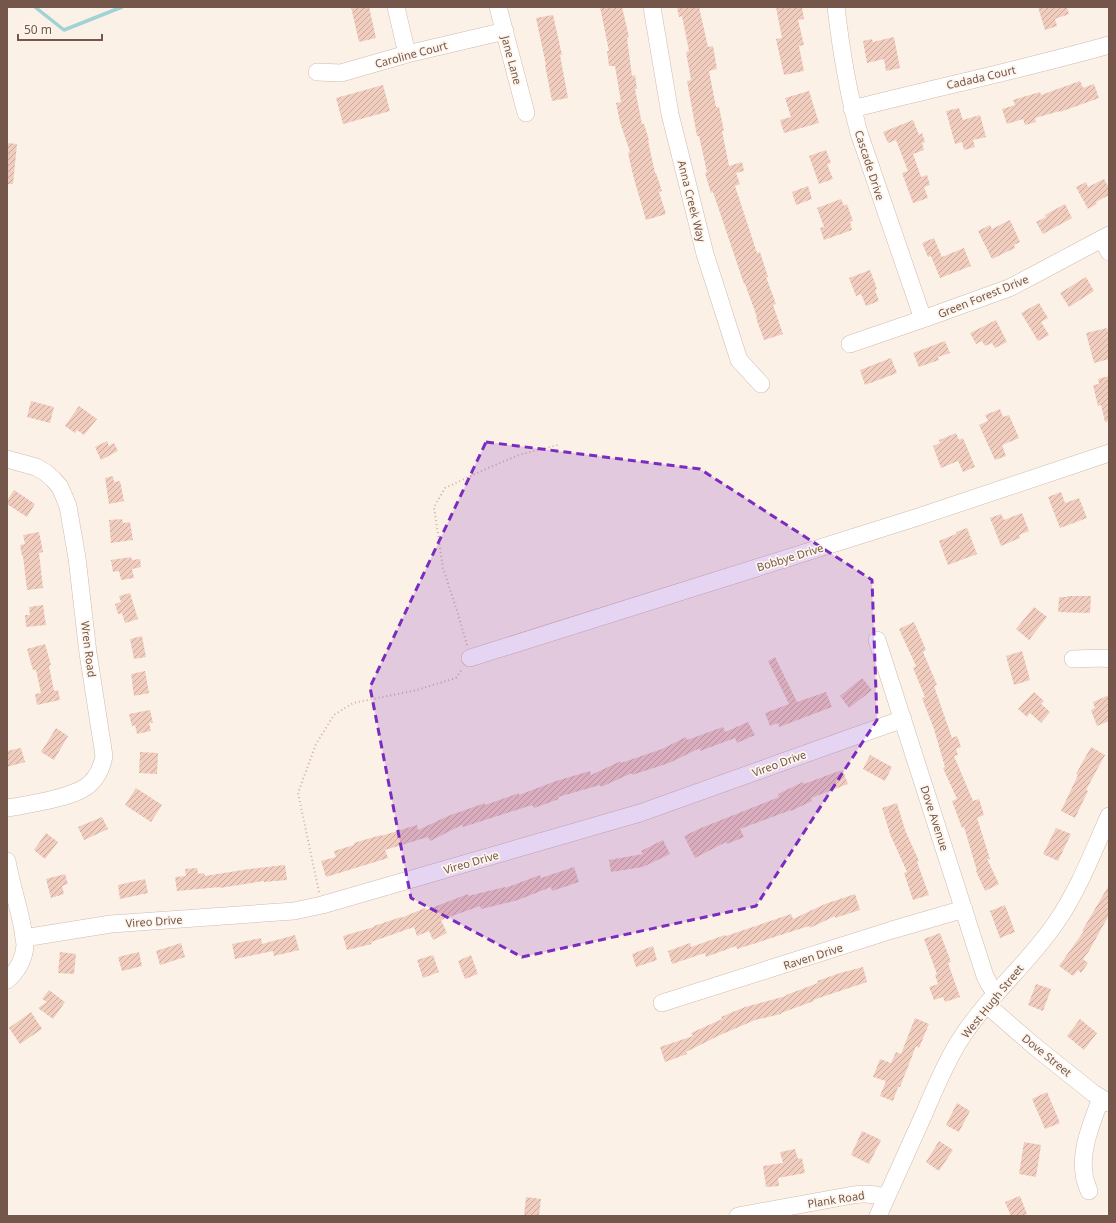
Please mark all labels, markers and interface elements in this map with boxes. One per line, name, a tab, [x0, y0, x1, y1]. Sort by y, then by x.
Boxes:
scale bar	[18, 16, 102, 42]
text: 50 m	[24, 21, 52, 38]
street label: Jane Lane	[498, 33, 526, 86]
street label: Caroline Court	[373, 37, 449, 71]
street label: Cadada Court	[945, 62, 1017, 92]
street label: Cascade Drive	[852, 128, 888, 202]
street label: Anna Creek Way	[675, 158, 710, 244]
street label: Green Forest Drive	[935, 271, 1031, 321]
street label: Bobbye Drive	[755, 540, 825, 574]
street label: Wren Road	[78, 620, 100, 678]
street label: Vireo Drive	[750, 746, 808, 780]
street label: Dove Avenue	[917, 783, 953, 853]
street label: Vireo Drive	[442, 847, 500, 877]
street label: Vireo Drive	[125, 912, 183, 930]
street label: Raven Drive	[781, 939, 845, 973]
street label: West Hugh Street	[958, 961, 1026, 1041]
street label: Dove Street	[1019, 1030, 1075, 1080]
street label: Plank Road	[806, 1187, 866, 1211]

